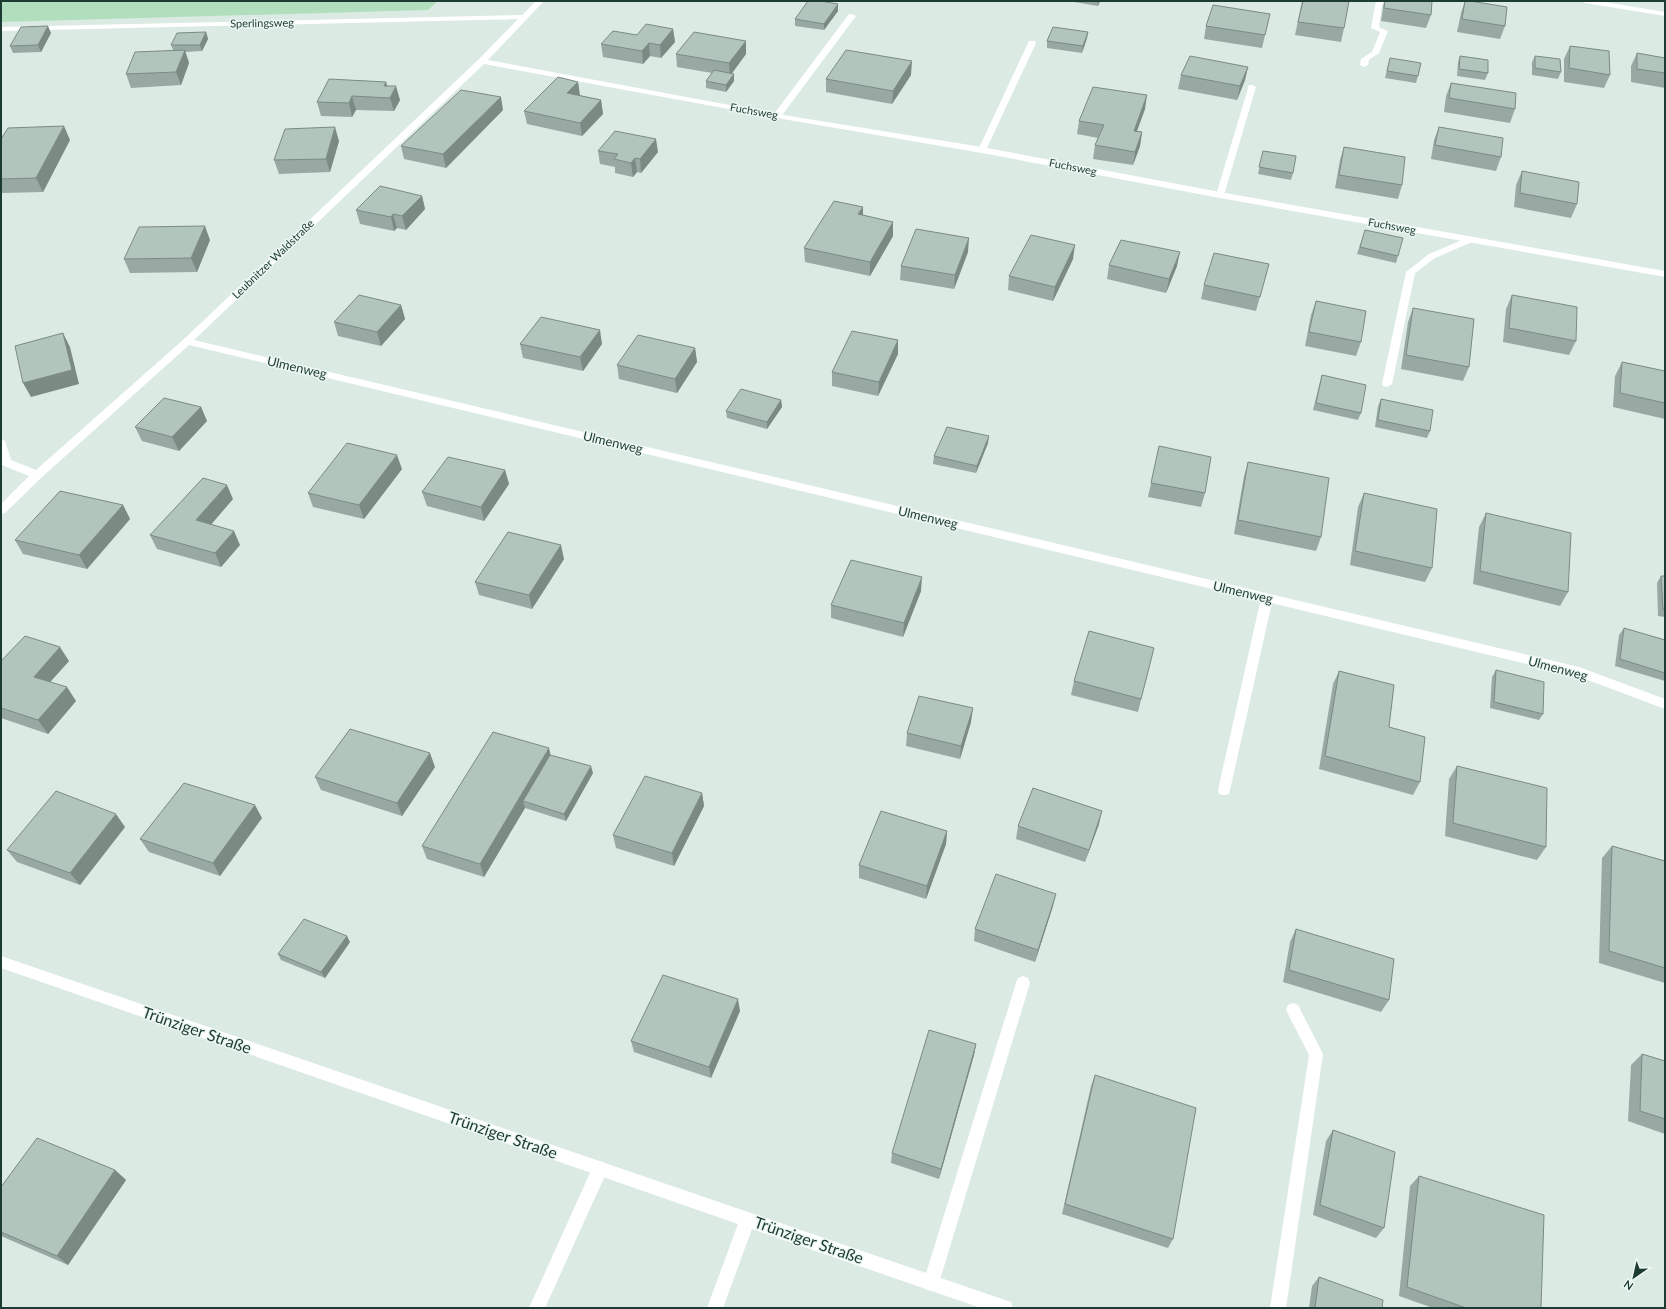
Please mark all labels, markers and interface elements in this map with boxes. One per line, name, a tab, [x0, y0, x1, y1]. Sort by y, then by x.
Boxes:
street label: Sperlingsweg	[230, 15, 294, 30]
street label: Fuchsweg	[729, 100, 779, 121]
street label: Fuchsweg	[1048, 156, 1098, 178]
street label: Fuchsweg	[1367, 215, 1417, 236]
street label: Leubnitzer Waldstraße	[229, 216, 316, 301]
street label: Ulmenweg	[265, 352, 329, 382]
street label: Ulmenweg	[581, 427, 645, 457]
street label: Ulmenweg	[896, 502, 960, 532]
street label: Ulmenweg	[1211, 577, 1275, 607]
street label: Ulmenweg	[1526, 652, 1590, 684]
street label: Trünziger Straße	[140, 1002, 254, 1057]
street label: Trünziger Straße	[446, 1107, 560, 1162]
street label: Trünziger Straße	[752, 1212, 866, 1267]
north arrow	[1614, 1257, 1654, 1297]
text: N	[1621, 1278, 1635, 1293]

